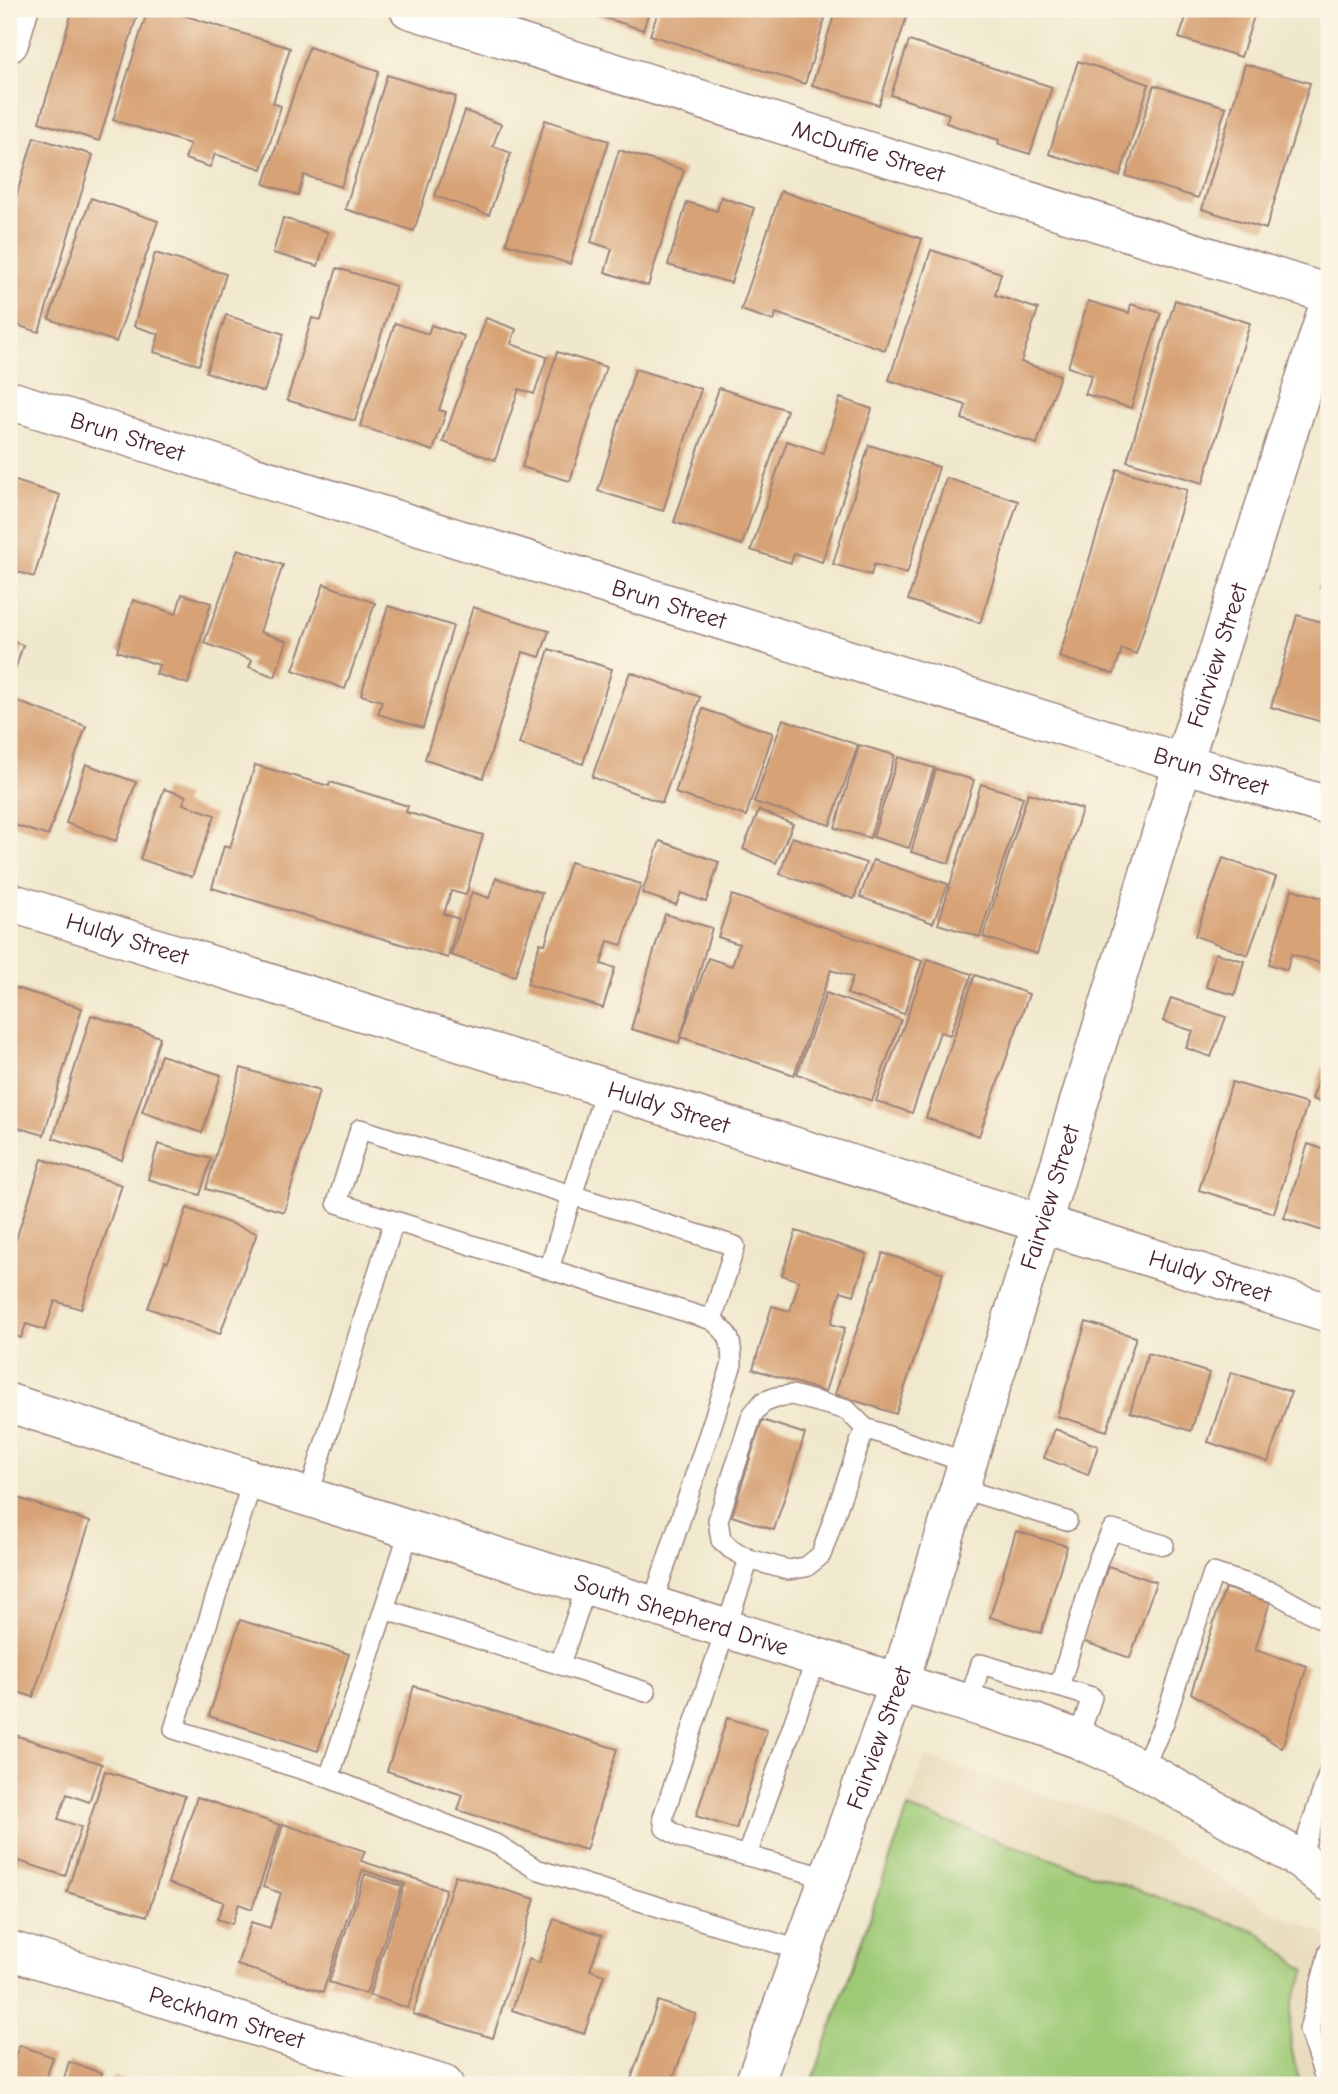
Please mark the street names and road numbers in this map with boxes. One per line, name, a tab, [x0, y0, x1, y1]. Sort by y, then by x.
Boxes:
street label: McDuffie Street	[789, 115, 949, 188]
street label: Brun Street	[67, 406, 189, 468]
street label: Brun Street	[609, 573, 731, 635]
street label: Fairview Street	[1181, 579, 1254, 731]
street label: Brun Street	[1150, 741, 1273, 802]
street label: Huldy Street	[63, 907, 193, 971]
street label: Huldy Street	[604, 1075, 734, 1140]
street label: Fairview Street	[1014, 1120, 1086, 1273]
street label: Huldy Street	[1146, 1244, 1276, 1308]
street label: South Shepherd Drive	[571, 1568, 792, 1661]
street label: Fairview Street	[841, 1662, 918, 1813]
street label: Peckham Street	[146, 1980, 309, 2055]

